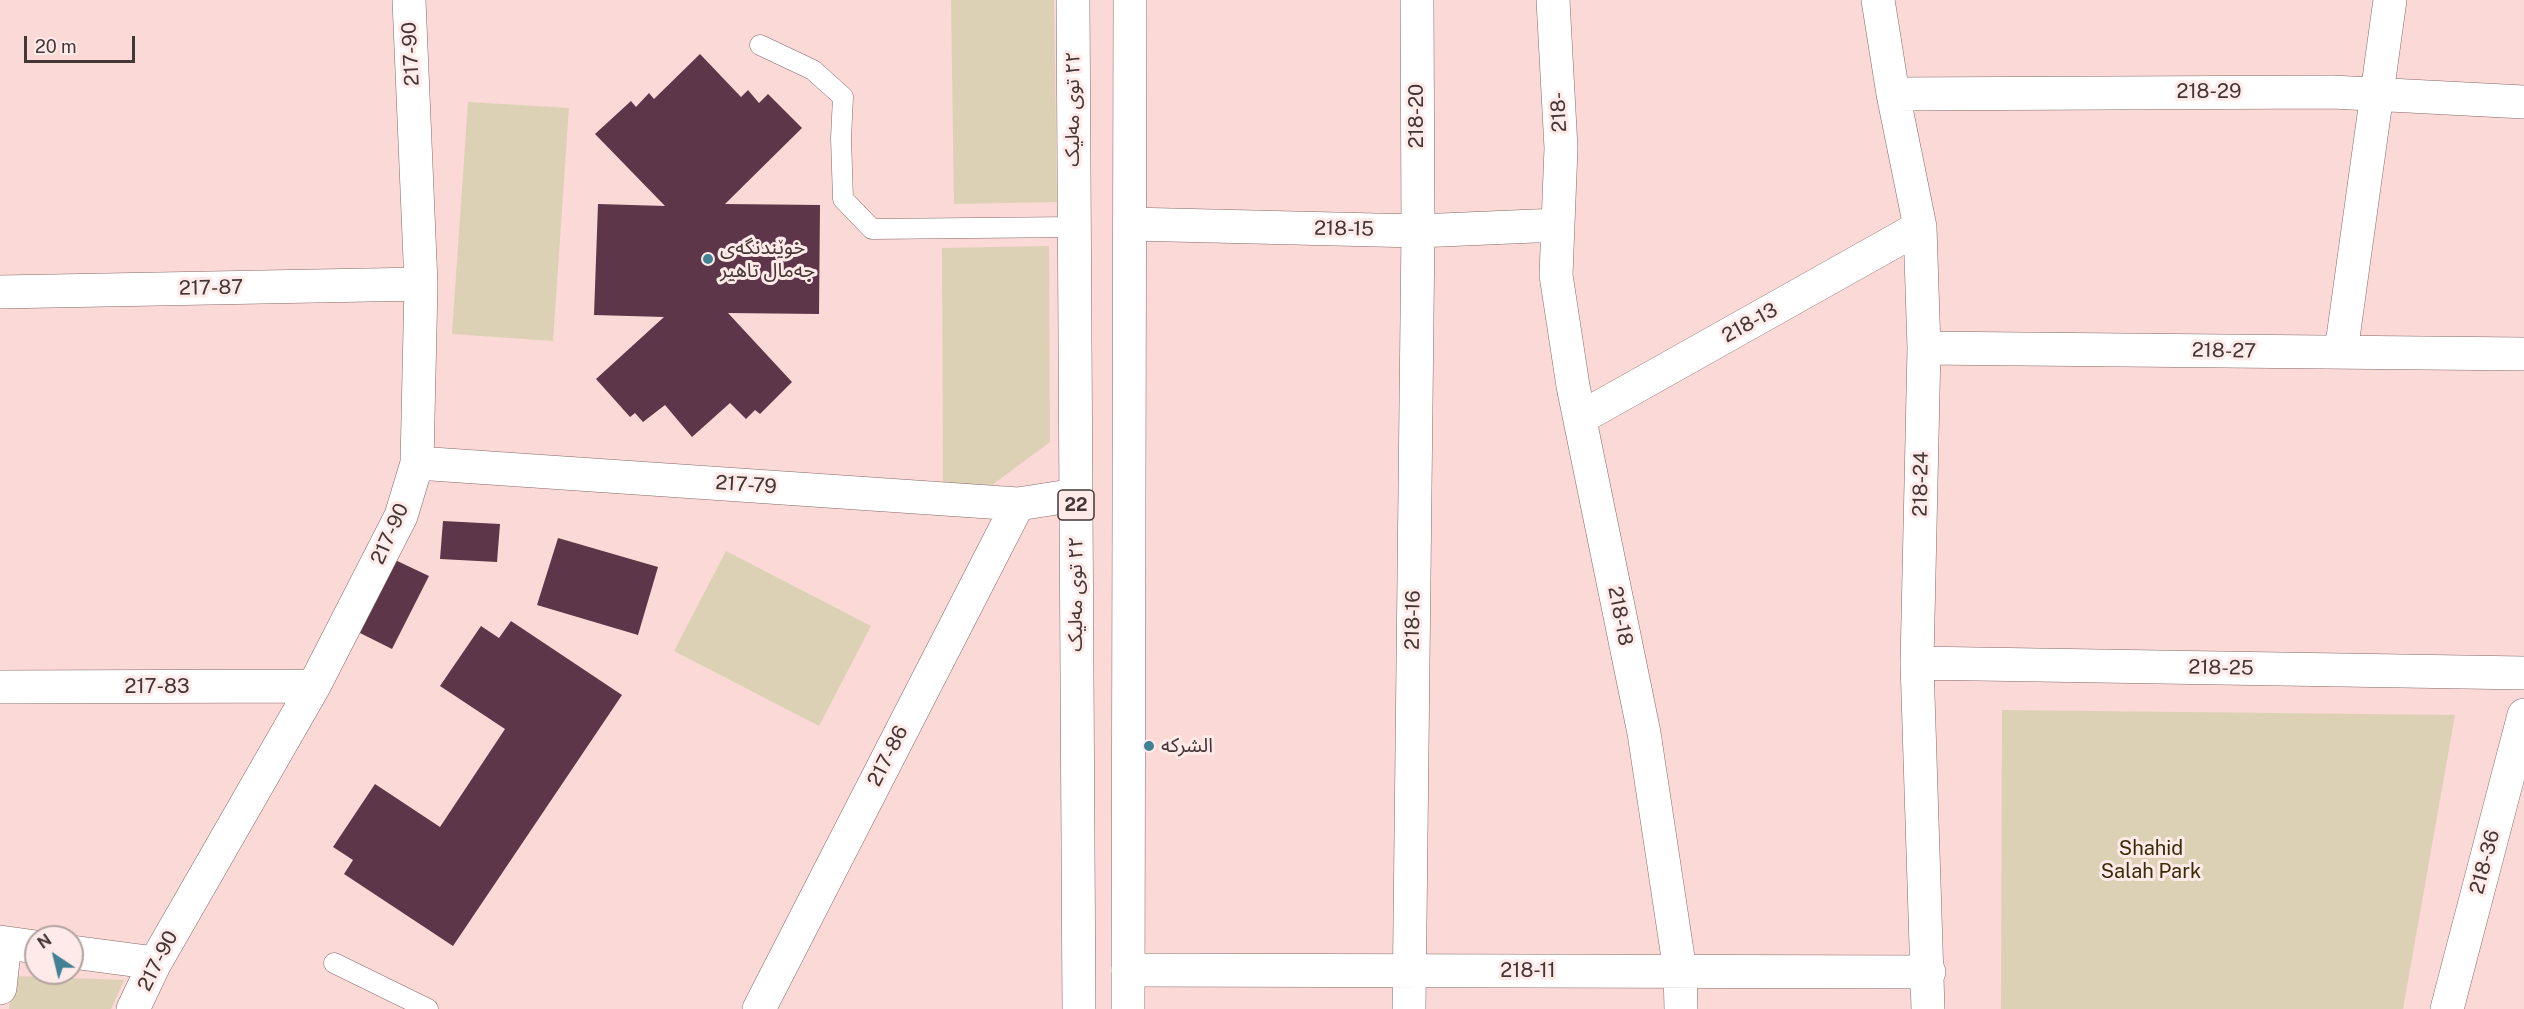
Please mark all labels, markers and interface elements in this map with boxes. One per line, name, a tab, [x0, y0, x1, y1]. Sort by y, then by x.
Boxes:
street label: 217-90	[397, 21, 425, 87]
scale bar	[27, 24, 138, 62]
text: 20 m	[35, 36, 77, 57]
street label: ٢٢ توی مەلیک	[1061, 51, 1085, 167]
street label: 218-29	[2177, 80, 2241, 104]
street label: 218-20	[1405, 84, 1429, 148]
street label: 218-	[1546, 91, 1572, 133]
street label: 218-15	[1314, 216, 1374, 242]
place label: خوێندنگەی جەمال تاهیر	[720, 236, 815, 283]
marker: خوێندنگەی جەمال تاهیر	[701, 252, 715, 266]
street label: 217-87	[179, 275, 243, 301]
street label: 218-13	[1718, 298, 1782, 348]
street label: 218-27	[2192, 338, 2256, 364]
street label: 218-24	[1908, 451, 1934, 517]
street label: 217-79	[715, 471, 777, 499]
road number: 22	[1058, 490, 1094, 520]
street label: 217-90	[366, 500, 414, 568]
street label: ٢٢ توی مەلیک	[1064, 536, 1088, 652]
street label: 218-18	[1602, 584, 1638, 648]
street label: 218-16	[1400, 590, 1426, 650]
street label: 218-25	[2188, 655, 2254, 681]
street label: 217-83	[124, 675, 190, 699]
street label: 217-86	[863, 722, 913, 790]
place label: الشركه	[1161, 734, 1213, 758]
marker: الشركه	[1142, 739, 1156, 753]
street label: 218-36	[2465, 827, 2505, 897]
park label: Shahid Salah Park	[2101, 837, 2201, 884]
north arrow	[24, 925, 84, 985]
street label: 217-90	[133, 927, 183, 995]
text: N	[34, 930, 55, 953]
street label: 218-11	[1500, 959, 1556, 983]

